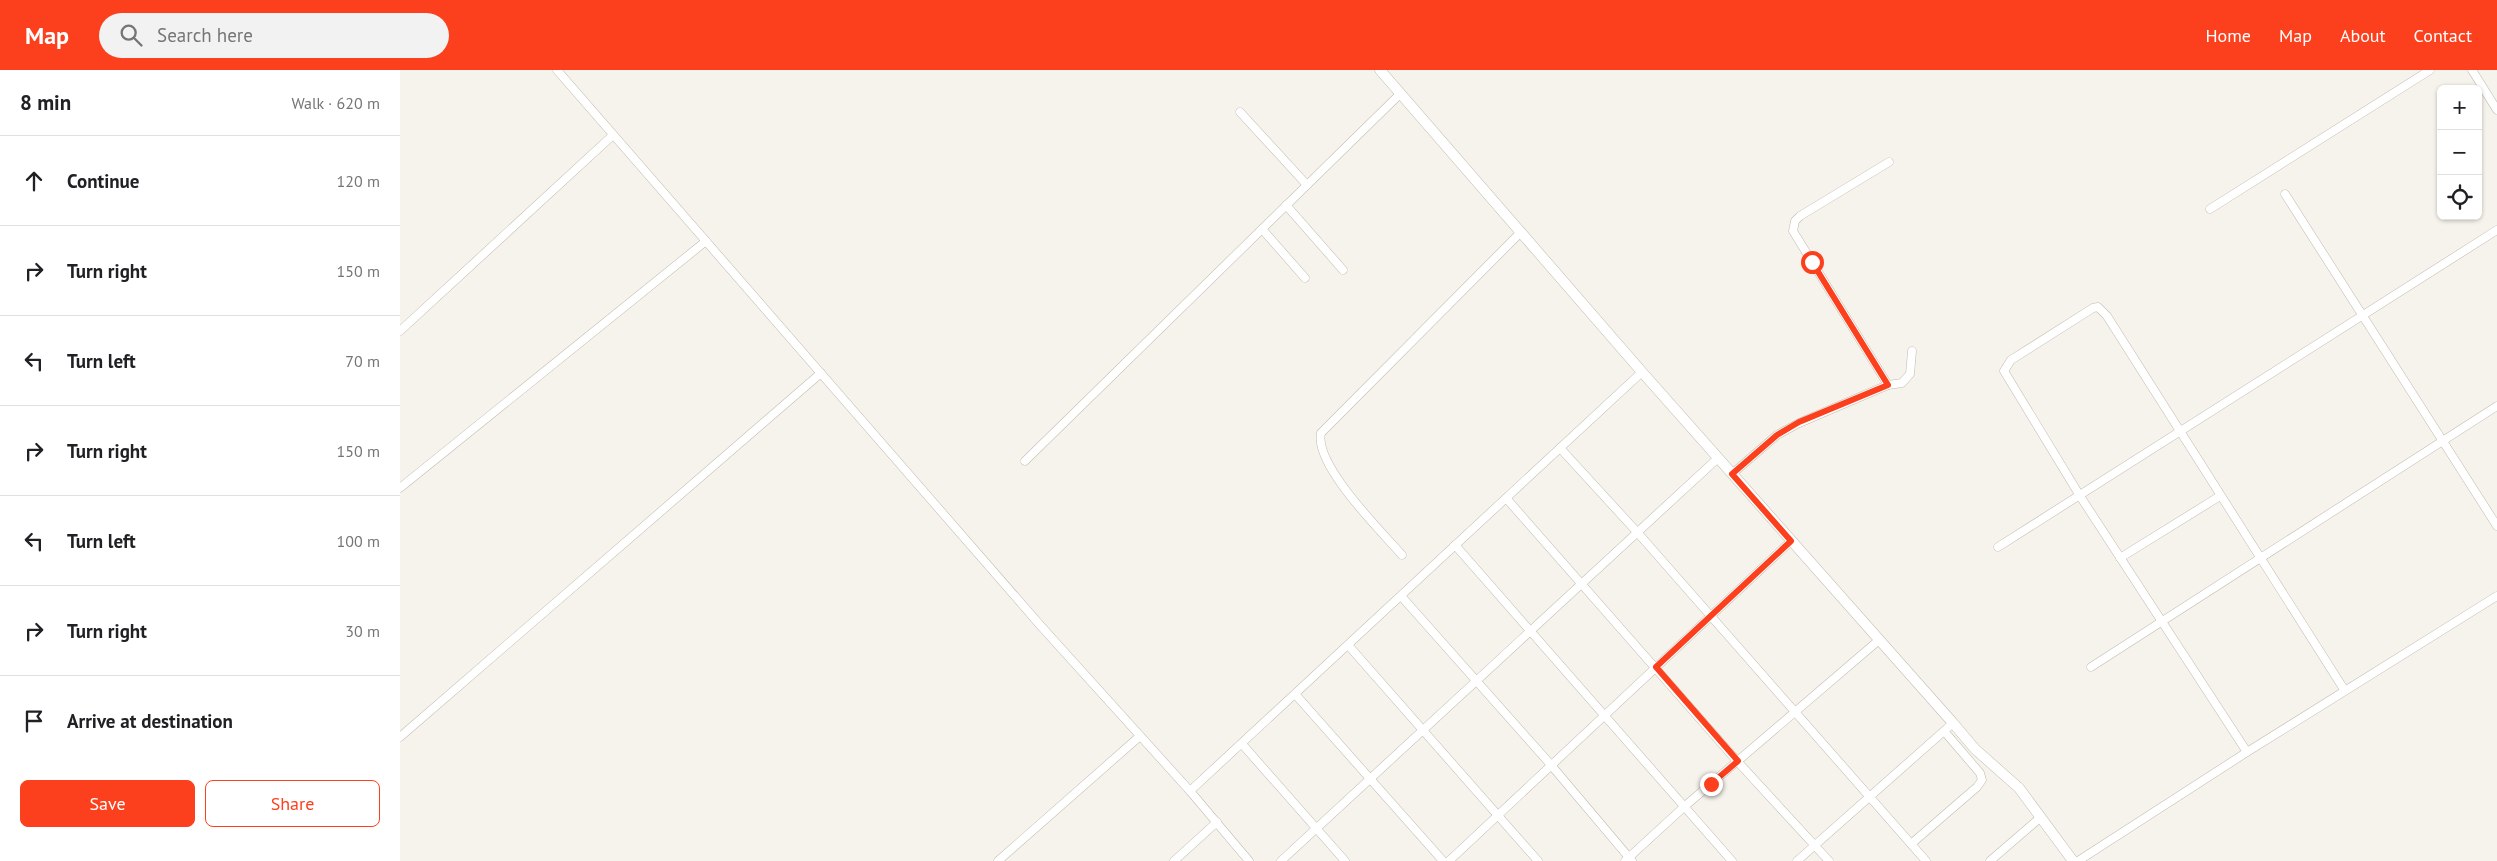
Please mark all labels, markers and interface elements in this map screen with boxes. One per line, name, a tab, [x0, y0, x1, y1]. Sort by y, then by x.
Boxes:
search box	[99, 13, 449, 58]
text: Map	[25, 20, 69, 51]
icon: search	[117, 21, 145, 49]
text: Search here	[157, 23, 253, 47]
text: Home	[2205, 24, 2251, 47]
text: Map	[2279, 24, 2312, 47]
text: About	[2340, 24, 2386, 47]
text: Contact	[2414, 24, 2472, 47]
map controls	[2437, 85, 2482, 220]
button: +	[2437, 85, 2482, 130]
text: 8 min	[20, 89, 71, 116]
text: Walk · 620 m	[291, 93, 380, 113]
button: −	[2437, 130, 2482, 175]
icon: ahead	[20, 167, 48, 195]
text: Continue	[67, 169, 139, 193]
text: 120 m	[337, 171, 380, 191]
button: locate	[2437, 175, 2482, 220]
route start	[1801, 251, 1824, 274]
icon: right	[20, 257, 48, 285]
text: Turn right	[67, 259, 147, 283]
text: 150 m	[337, 261, 380, 281]
icon: left	[20, 347, 48, 375]
text: Turn left	[67, 349, 136, 373]
text: 70 m	[345, 351, 380, 371]
icon: right	[20, 437, 48, 465]
text: Turn right	[67, 439, 147, 463]
text: 150 m	[337, 441, 380, 461]
icon: left	[20, 527, 48, 555]
text: Turn left	[67, 529, 136, 553]
text: 100 m	[337, 531, 380, 551]
icon: right	[20, 617, 48, 645]
text: Turn right	[67, 619, 147, 643]
text: 30 m	[345, 621, 380, 641]
icon: arrive	[20, 707, 48, 735]
text: Arrive at destination	[67, 709, 233, 733]
route end	[1700, 773, 1723, 796]
button: Save	[20, 780, 195, 827]
button: Share	[205, 780, 380, 827]

